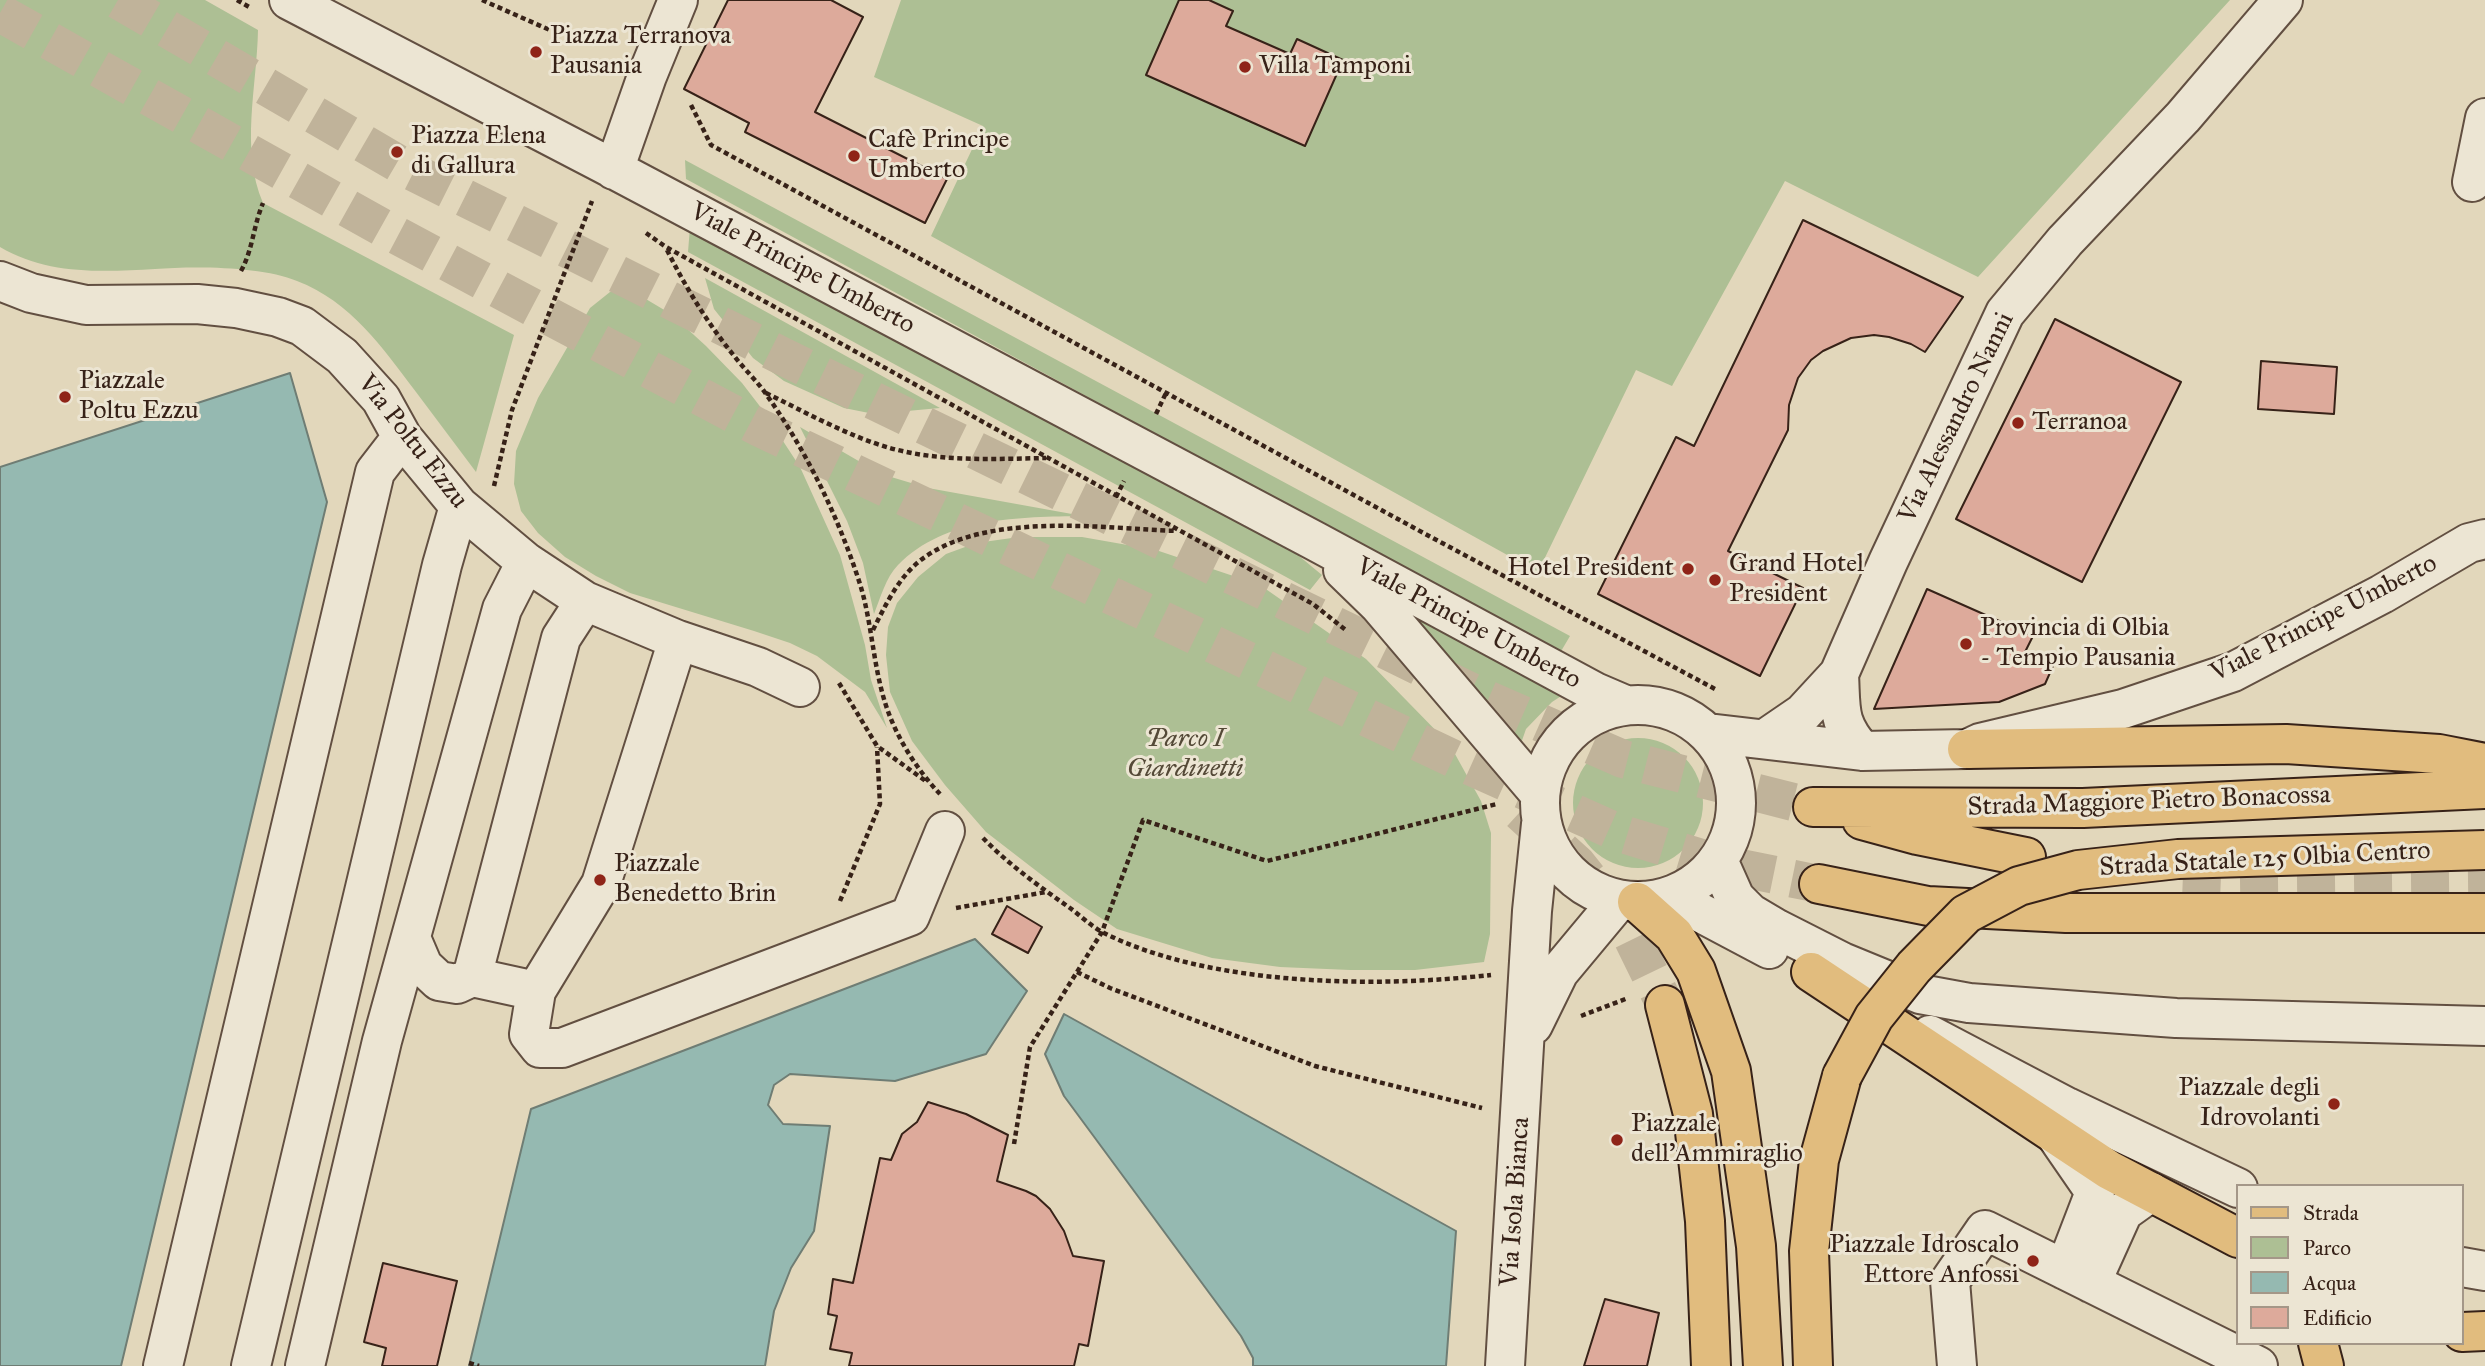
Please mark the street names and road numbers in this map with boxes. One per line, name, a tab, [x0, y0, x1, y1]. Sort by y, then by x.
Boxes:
street label: Viale Principe Umberto	[684, 197, 920, 341]
street label: Via Alessandro Nanni	[1892, 308, 2022, 528]
street label: Via Poltu Ezzu	[350, 369, 474, 515]
street label: Viale Principe Umberto	[2205, 548, 2443, 690]
street label: Viale Principe Umberto	[1350, 552, 1586, 696]
street label: Strada Maggiore Pietro Bonacossa	[1967, 780, 2331, 824]
street label: Strada Statale 125 Olbia Centro	[2099, 836, 2431, 884]
street label: Via Isola Bianca	[1495, 1116, 1537, 1288]

